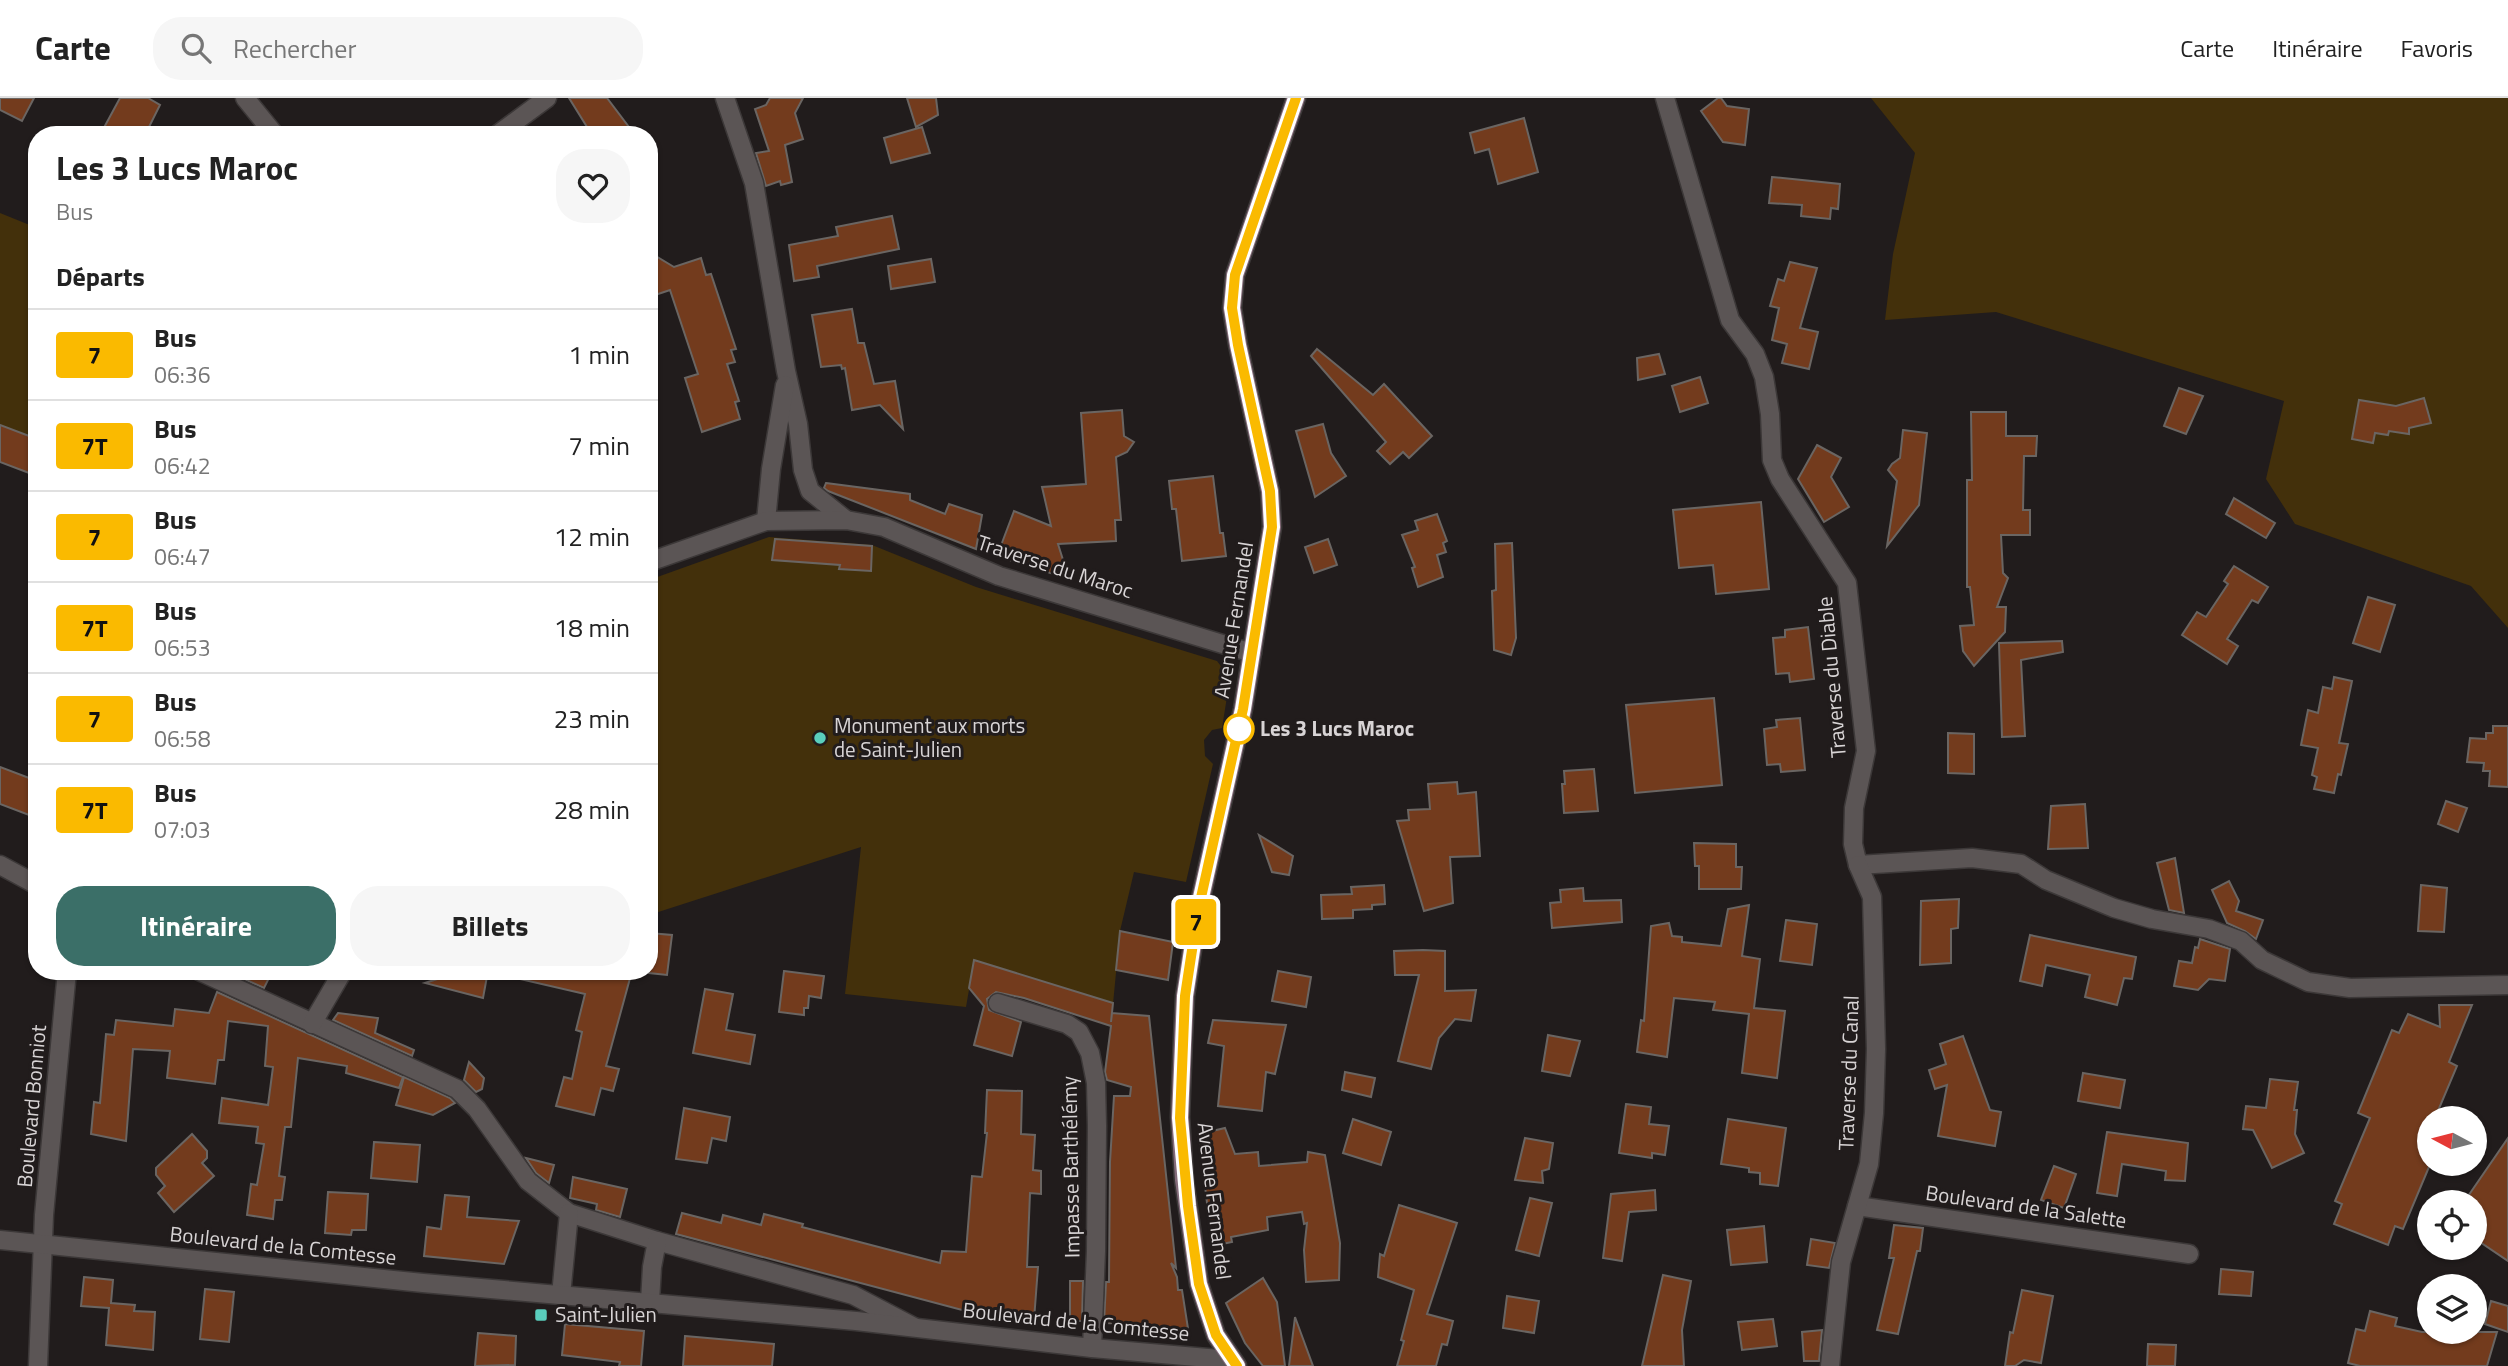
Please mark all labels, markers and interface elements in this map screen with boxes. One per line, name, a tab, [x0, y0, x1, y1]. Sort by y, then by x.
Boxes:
search box	[153, 17, 643, 80]
text: Carte	[35, 23, 111, 73]
icon: search	[177, 29, 215, 67]
text: Rechercher	[233, 29, 356, 68]
text: Carte	[2180, 30, 2234, 66]
text: Itinéraire	[2272, 30, 2363, 66]
text: Favoris	[2401, 30, 2473, 66]
text: Les 3 Lucs Maroc	[56, 143, 298, 193]
button: heart	[556, 149, 630, 223]
text: Bus	[56, 194, 93, 229]
text: Départs	[56, 257, 145, 296]
text: Bus	[154, 318, 196, 357]
text: 1 min	[568, 335, 630, 374]
text: 7	[88, 337, 101, 373]
text: 06:36	[154, 357, 211, 392]
text: Bus	[154, 409, 196, 448]
text: 7 min	[568, 426, 630, 465]
text: 7T	[81, 428, 108, 464]
text: 06:42	[154, 448, 211, 483]
text: Bus	[154, 500, 196, 539]
text: 12 min	[554, 517, 630, 556]
text: 7	[88, 519, 101, 555]
street label: Traverse du Maroc	[973, 526, 1137, 606]
text: 06:47	[154, 539, 211, 574]
street label: Avenue Fernandel	[1205, 539, 1261, 701]
text: Bus	[154, 591, 196, 630]
street label: Traverse du Diable	[1808, 595, 1854, 759]
text: 18 min	[554, 608, 630, 647]
text: 7T	[81, 610, 108, 646]
text: 06:53	[154, 630, 211, 665]
text: Bus	[154, 682, 196, 721]
text: 23 min	[554, 699, 630, 738]
text: 7	[88, 701, 101, 737]
place label: Monument aux morts de Saint-Julien	[834, 709, 1025, 765]
place label: Les 3 Lucs Maroc	[1260, 712, 1414, 744]
marker: Les 3 Lucs Maroc	[1224, 714, 1254, 744]
text: 06:58	[154, 721, 211, 756]
marker: Monument aux morts de Saint-Julien	[812, 730, 828, 746]
text: Bus	[154, 773, 196, 812]
text: 28 min	[554, 790, 630, 829]
text: 7T	[81, 792, 108, 828]
text: 07:03	[154, 812, 211, 847]
button: Itinéraire	[56, 886, 336, 966]
button: Billets	[350, 886, 630, 966]
line badge: 7	[1173, 899, 1219, 945]
text: 7	[1189, 904, 1203, 940]
street label: Traverse du Canal	[1829, 995, 1867, 1151]
street label: Boulevard Bonniot	[8, 1023, 54, 1189]
street label: Impasse Barthélémy	[1052, 1076, 1088, 1258]
north arrow	[2417, 1106, 2487, 1176]
map controls	[2417, 1106, 2487, 1344]
street label: Avenue Fernandel	[1189, 1120, 1241, 1281]
street label: Boulevard de la Salette	[1924, 1176, 2129, 1236]
button: locate	[2417, 1190, 2487, 1260]
street label: Boulevard de la Comtesse	[168, 1217, 398, 1273]
button: layers	[2417, 1274, 2487, 1344]
street label: Boulevard de la Comtesse	[961, 1293, 1191, 1349]
place label: Saint-Julien	[555, 1298, 657, 1330]
marker: Saint-Julien	[533, 1307, 549, 1323]

